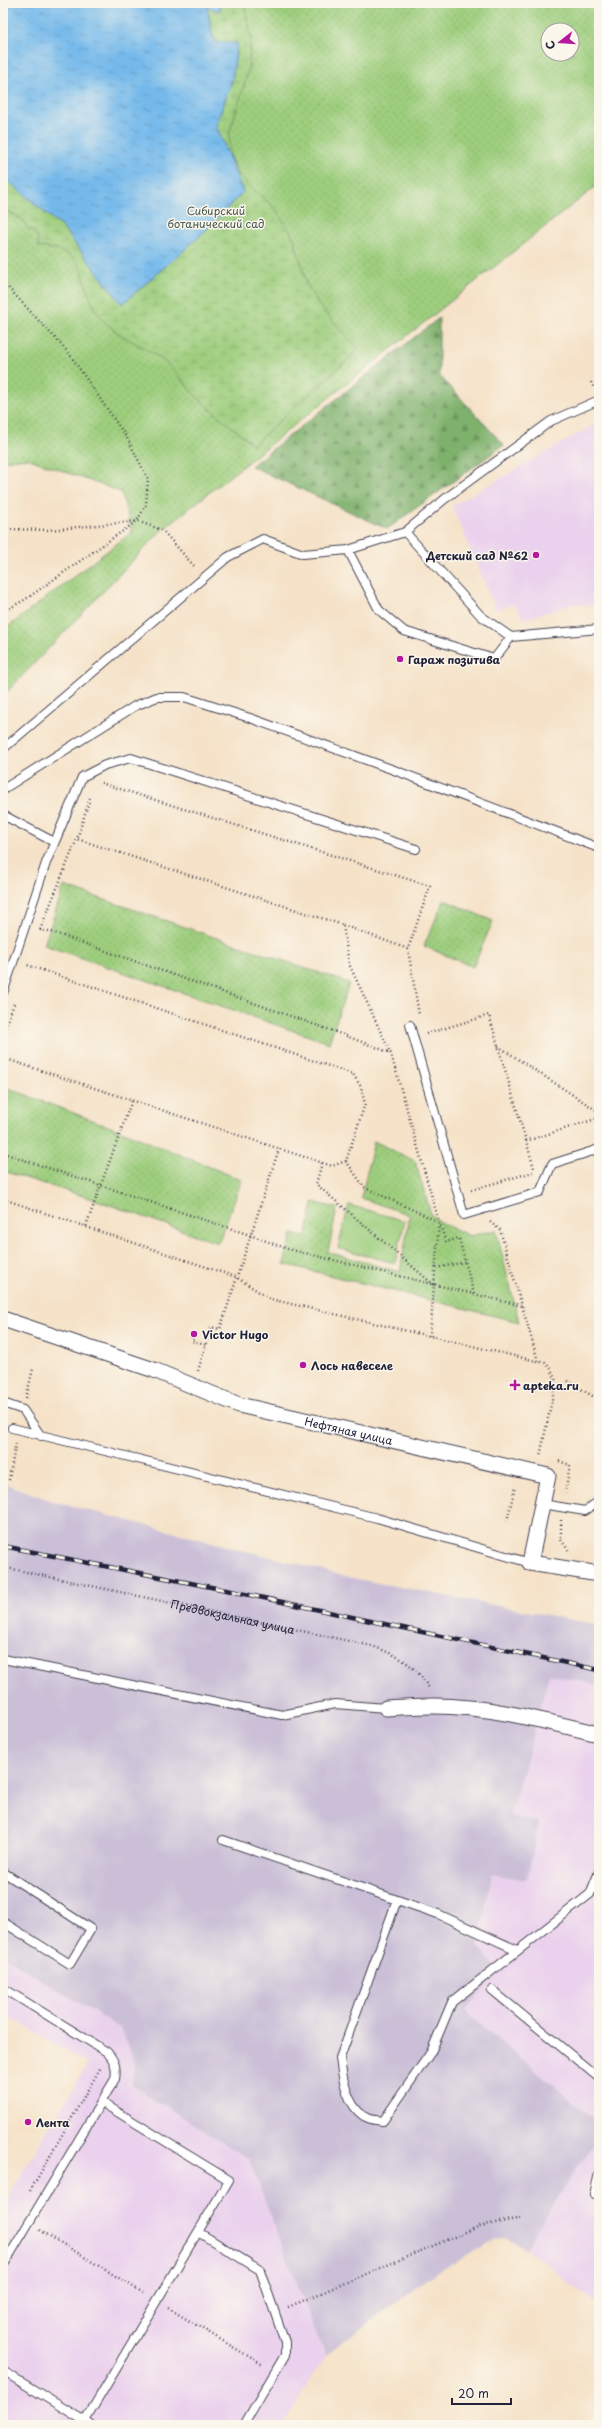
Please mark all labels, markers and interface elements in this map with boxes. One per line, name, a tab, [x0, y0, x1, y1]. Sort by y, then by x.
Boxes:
north arrow	[540, 22, 580, 62]
text: С	[541, 39, 559, 52]
park label: Сибирский ботанический сад	[168, 202, 264, 232]
place label: Детский сад №62	[425, 547, 528, 564]
marker: Детский сад №62	[531, 550, 541, 560]
place label: Гараж позитива	[408, 651, 501, 668]
marker: Гараж позитива	[395, 654, 405, 664]
place label: Victor Hugo	[202, 1326, 269, 1343]
marker: Victor Hugo	[189, 1329, 199, 1339]
place label: Лось навеселе	[311, 1357, 393, 1374]
marker: Лось навеселе	[298, 1360, 308, 1370]
place label: apteka.ru	[523, 1377, 579, 1394]
marker: apteka.ru	[510, 1380, 520, 1390]
street label: Нефтяная улица	[303, 1412, 395, 1449]
street label: Предвокзальная улица	[169, 1595, 296, 1638]
place label: Лента	[36, 2114, 70, 2131]
marker: Лента	[23, 2117, 33, 2127]
scale bar	[452, 2380, 511, 2406]
text: 20 m	[458, 2384, 489, 2402]

